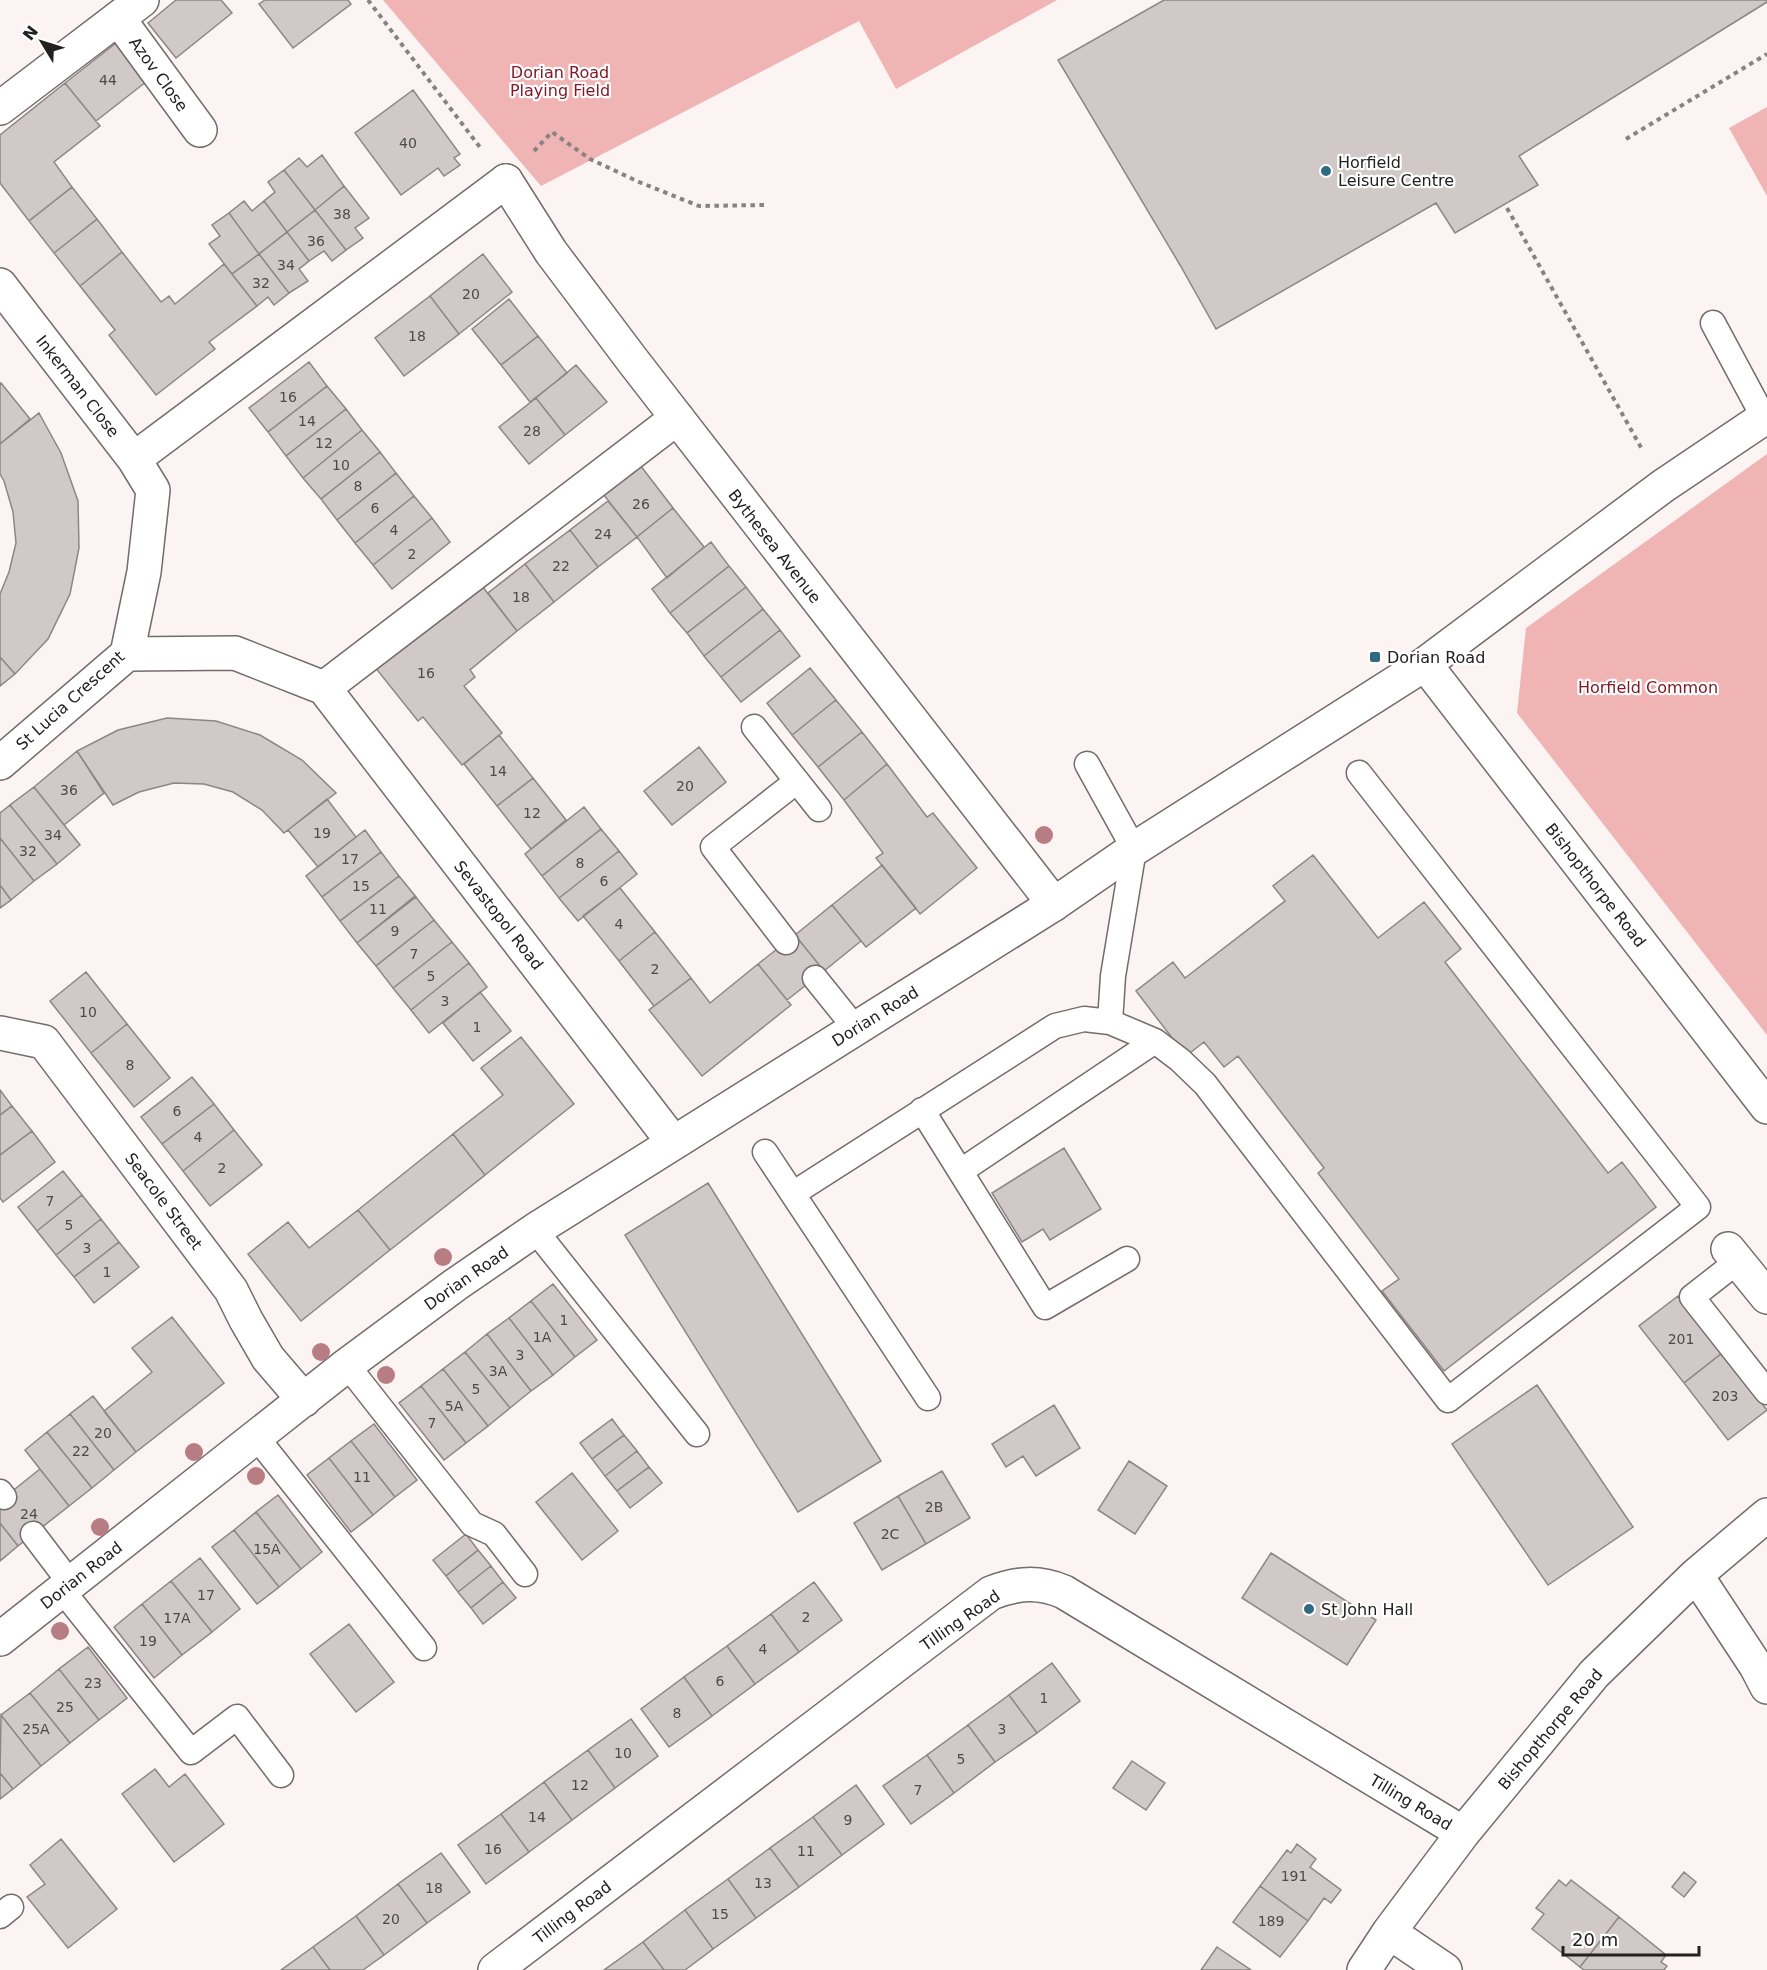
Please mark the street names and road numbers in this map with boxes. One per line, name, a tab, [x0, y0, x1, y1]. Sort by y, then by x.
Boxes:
street label: Azov Close	[125, 33, 192, 115]
street label: Inkerman Close	[32, 332, 123, 441]
street label: Bythesea Avenue	[724, 486, 825, 607]
street label: St Lucia Crescent	[12, 647, 128, 754]
street label: Bishopthorpe Road	[1541, 820, 1650, 951]
street label: Sevastopol Road	[450, 857, 547, 974]
street label: Dorian Road	[829, 982, 922, 1051]
street label: Seacole Street	[121, 1149, 206, 1253]
street label: Dorian Road	[421, 1242, 512, 1314]
street label: Dorian Road	[37, 1538, 126, 1613]
street label: Tilling Road	[916, 1586, 1004, 1655]
street label: Bishopthorpe Road	[1494, 1665, 1606, 1794]
street label: Tilling Road	[1365, 1770, 1455, 1834]
street label: Tilling Road	[529, 1877, 615, 1948]

